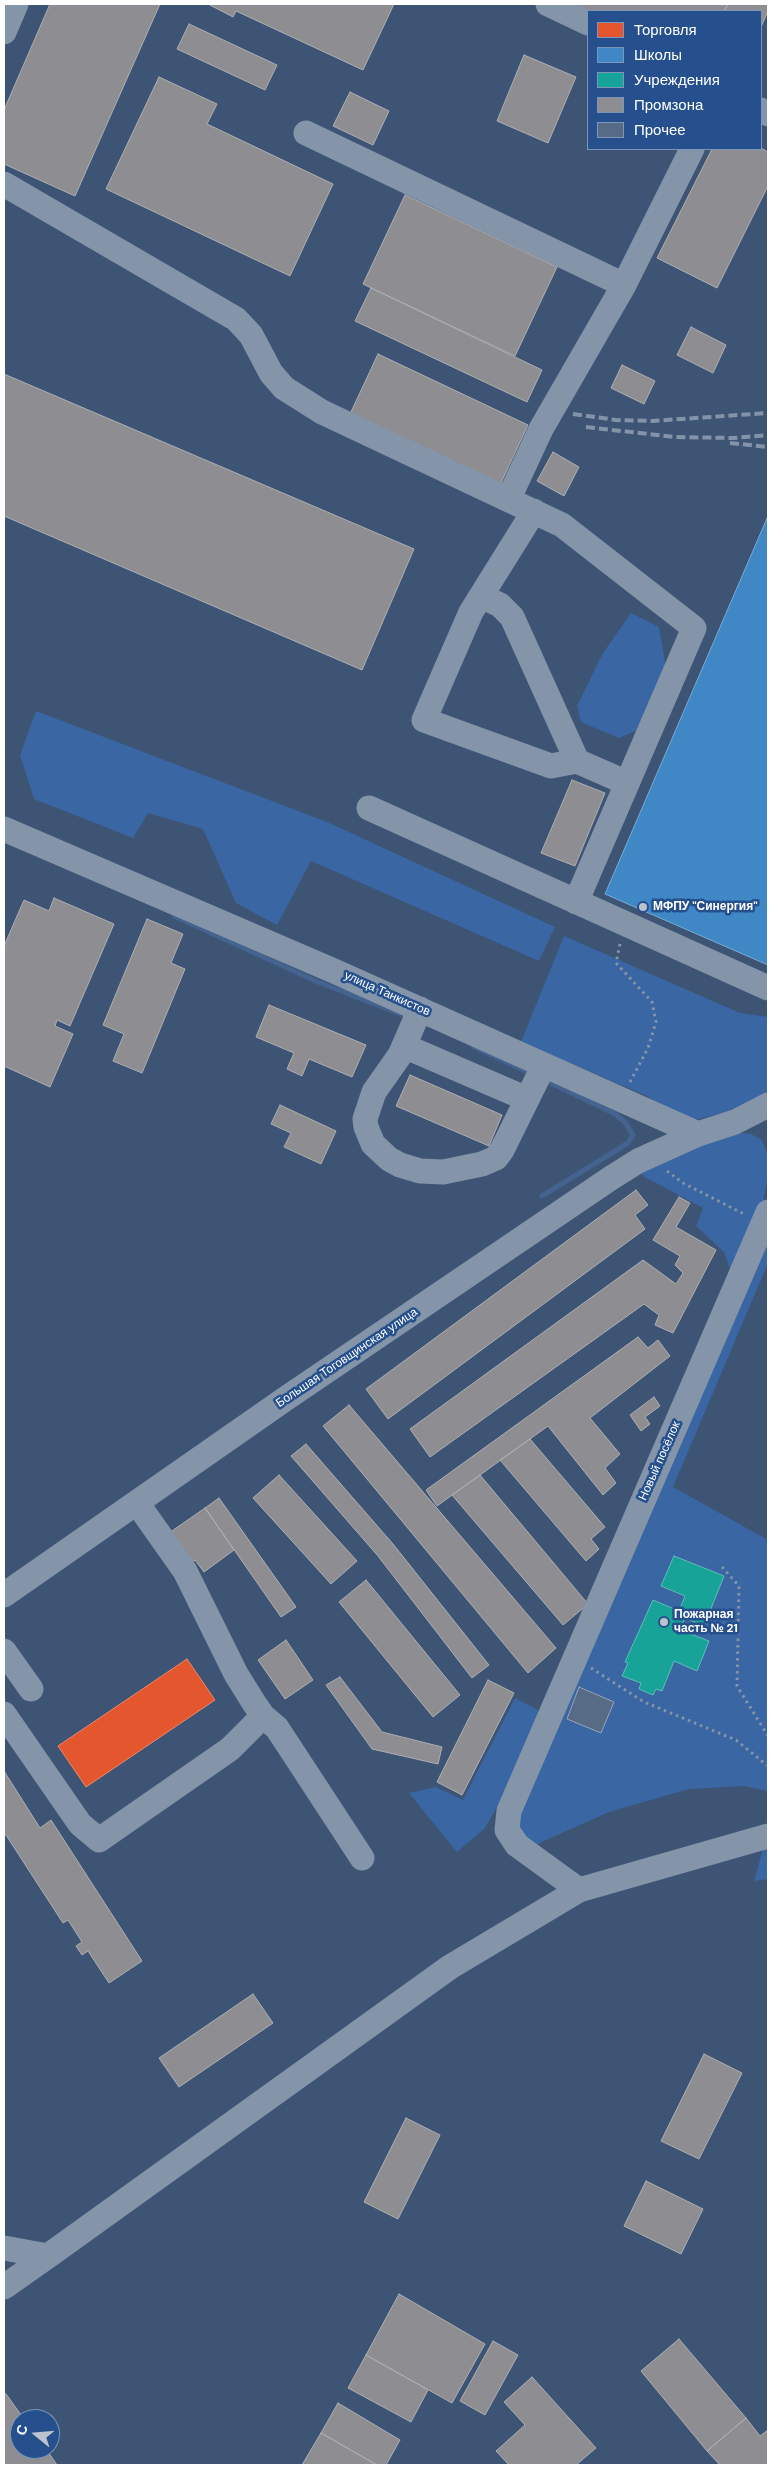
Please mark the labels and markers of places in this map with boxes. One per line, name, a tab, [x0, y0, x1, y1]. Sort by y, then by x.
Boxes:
place label: МФПУ "Синергия"	[653, 900, 758, 914]
marker: МФПУ "Синергия"	[637, 901, 649, 913]
place label: Пожарная часть № 21	[674, 1608, 738, 1636]
marker: Пожарная часть № 21	[658, 1616, 670, 1628]

